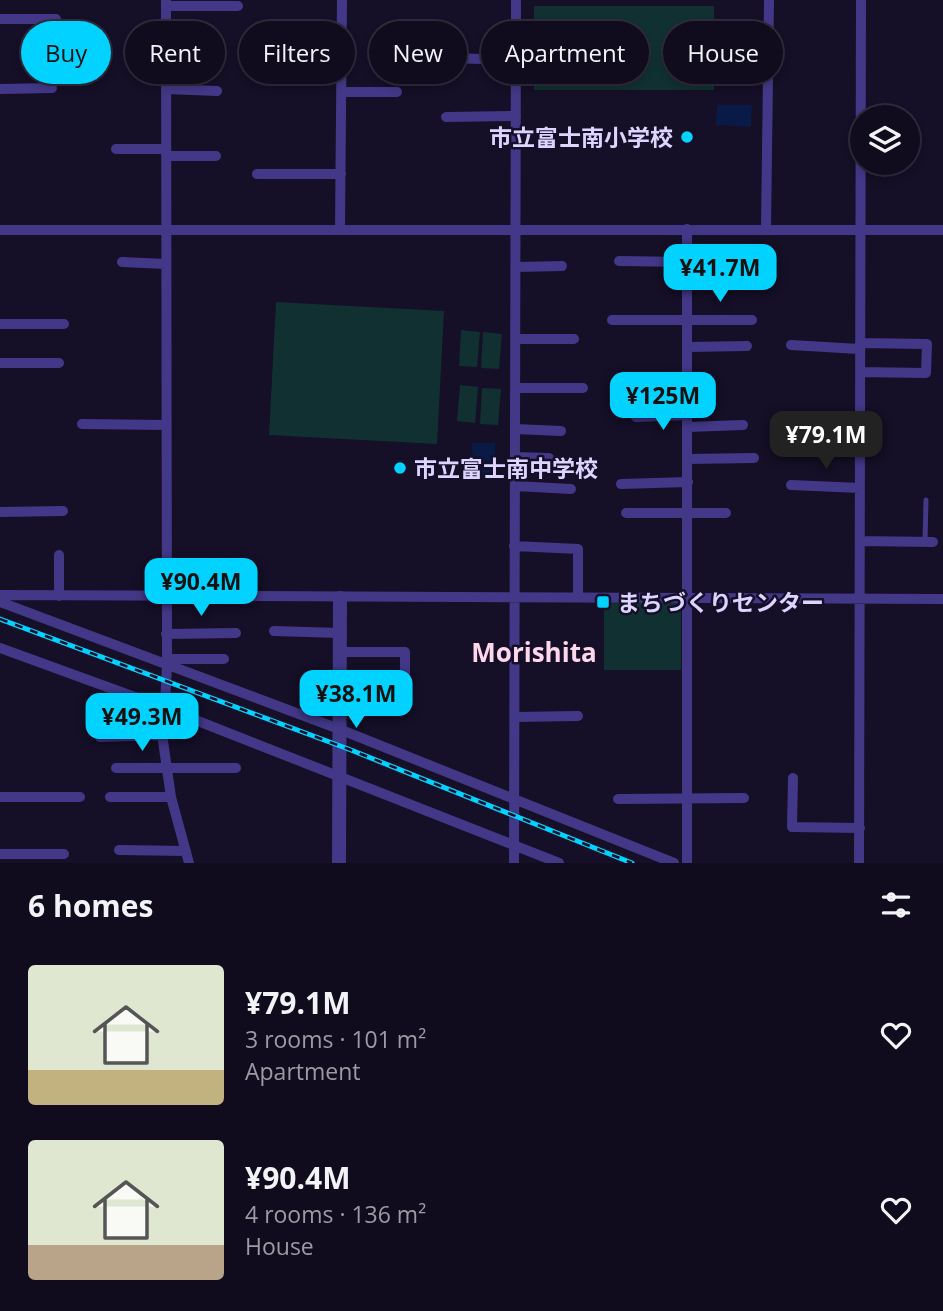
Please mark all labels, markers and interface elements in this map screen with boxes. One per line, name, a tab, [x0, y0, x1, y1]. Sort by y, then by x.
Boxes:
chip: Buy	[21, 21, 111, 84]
chip: Rent	[125, 21, 225, 84]
chip: Filters	[239, 21, 355, 84]
chip: New	[369, 21, 467, 84]
chip: Apartment	[481, 21, 649, 84]
chip: House	[663, 21, 783, 84]
map controls	[850, 105, 920, 175]
button: layers	[850, 105, 920, 175]
place label: 市立富士南小学校	[489, 121, 673, 153]
marker: 市立富士南小学校	[679, 129, 695, 145]
pin: ¥41.7M	[663, 244, 777, 304]
text: ¥41.7M	[680, 251, 760, 283]
pin: ¥125M	[614, 372, 712, 432]
text: ¥125M	[626, 379, 700, 411]
pin: ¥79.1M	[769, 412, 883, 471]
text: ¥79.1M	[786, 418, 866, 450]
place label: 市立富士南中学校	[414, 452, 598, 484]
marker: 市立富士南中学校	[392, 460, 408, 476]
pin: ¥90.4M	[144, 558, 258, 618]
text: ¥90.4M	[161, 565, 241, 597]
place label: まちづくりセンター	[617, 586, 824, 618]
marker: まちづくりセンター	[595, 594, 611, 610]
district label: Morishita	[471, 634, 597, 670]
pin: ¥38.1M	[299, 670, 413, 730]
text: ¥38.1M	[316, 677, 396, 709]
pin: ¥49.3M	[85, 694, 199, 753]
text: ¥49.3M	[102, 700, 182, 732]
text: 6 homes	[28, 885, 153, 926]
icon: filters	[877, 886, 915, 924]
text: ¥79.1M	[245, 982, 350, 1023]
icon: home	[84, 993, 168, 1077]
icon: heart	[877, 1016, 915, 1054]
text: 3 rooms · 101 m²	[245, 1023, 426, 1055]
text: Apartment	[245, 1055, 361, 1087]
text: ¥90.4M	[245, 1157, 350, 1198]
icon: home	[84, 1168, 168, 1252]
icon: heart	[877, 1191, 915, 1229]
text: 4 rooms · 136 m²	[245, 1198, 426, 1230]
text: House	[245, 1230, 314, 1262]

